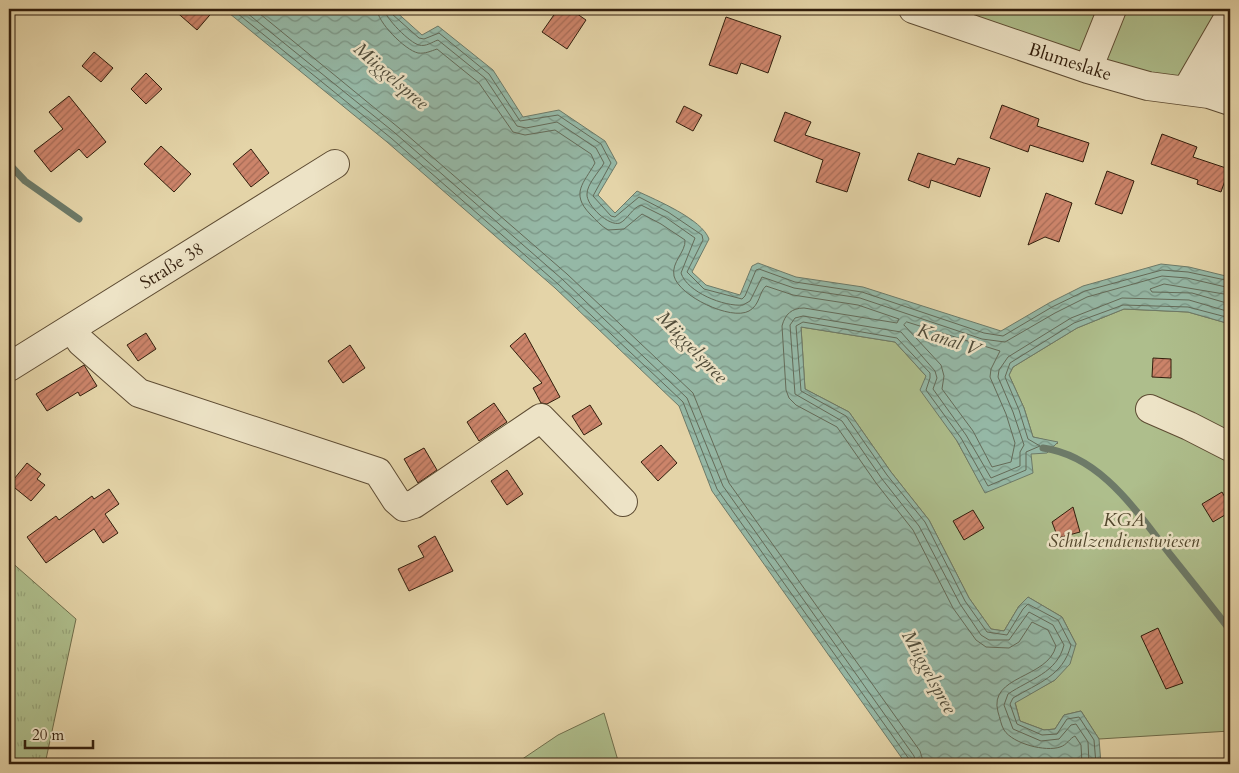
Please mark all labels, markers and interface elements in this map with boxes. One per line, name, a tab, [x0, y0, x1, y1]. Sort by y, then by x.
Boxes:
water label: Müggelspree	[348, 36, 435, 116]
street label: Blumeslake	[1025, 37, 1115, 87]
street label: Straße 38	[135, 237, 209, 295]
water label: Müggelspree	[651, 305, 734, 390]
water label: Kanal V	[914, 317, 986, 364]
park label: KGA Schulzendienstwiesen	[1049, 508, 1200, 554]
water label: Müggelspree	[895, 626, 963, 719]
scale bar	[25, 718, 92, 750]
text: 20 m	[32, 725, 64, 745]

